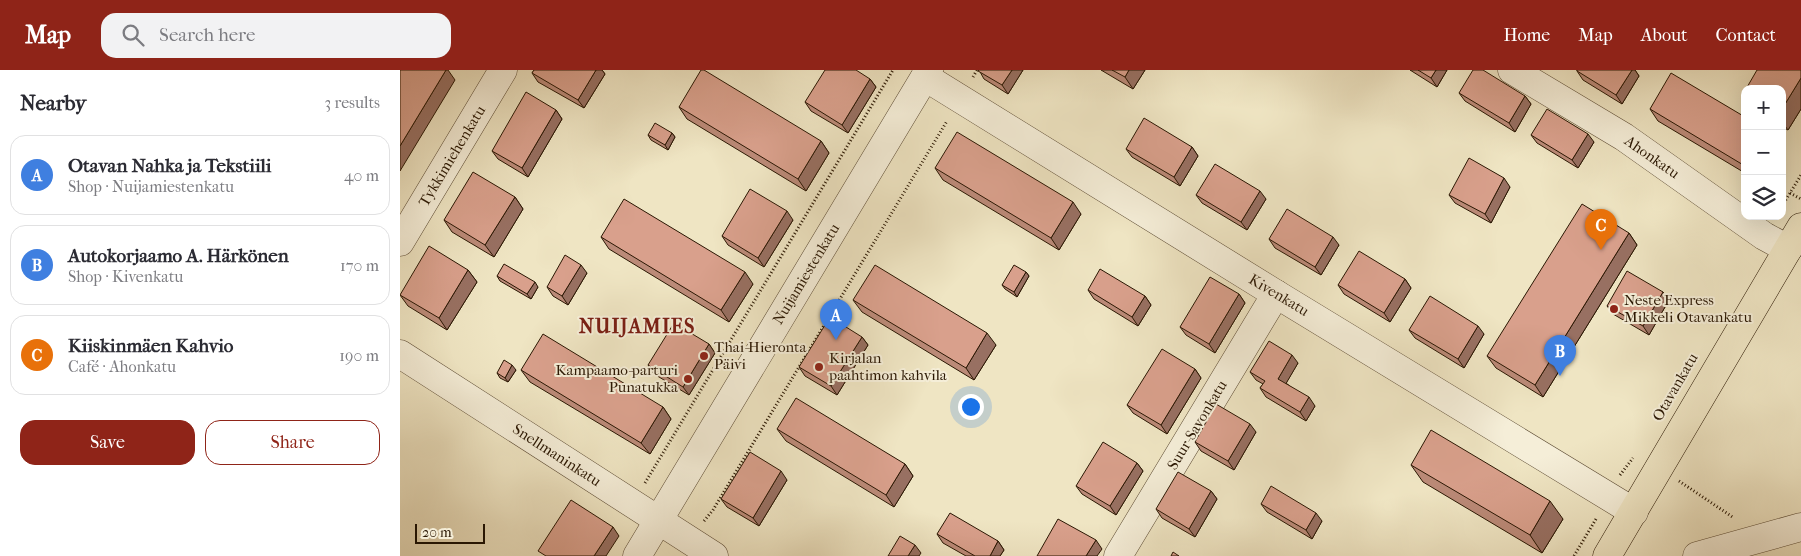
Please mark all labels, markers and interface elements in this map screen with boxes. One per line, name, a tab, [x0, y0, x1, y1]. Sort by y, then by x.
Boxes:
search box	[101, 13, 451, 58]
text: Map	[25, 21, 71, 49]
icon: search	[119, 21, 147, 49]
text: Search here	[159, 24, 255, 46]
text: Home	[1503, 25, 1550, 46]
text: Map	[1578, 25, 1613, 46]
text: About	[1641, 25, 1687, 46]
text: Contact	[1715, 25, 1776, 46]
map controls	[1741, 85, 1786, 220]
button: +	[1741, 85, 1786, 130]
text: Nearby	[20, 91, 86, 115]
text: 3 results	[324, 93, 380, 112]
street label: Tykkimiehenkatu	[415, 102, 489, 210]
button: −	[1741, 130, 1786, 175]
street label: Ahonkatu	[1620, 131, 1683, 183]
text: Otavan Nahka ja Tekstiili	[68, 155, 271, 177]
text: A	[32, 166, 42, 185]
text: 40 m	[344, 166, 379, 185]
button: layers	[1741, 175, 1786, 220]
text: Shop · Nuijamiestenkatu	[68, 177, 234, 196]
pin: C	[1585, 209, 1617, 250]
street label: Nuijamiestenkatu	[769, 220, 843, 328]
text: Autokorjaamo A. Härkönen	[68, 245, 289, 267]
text: B	[32, 256, 42, 275]
text: 170 m	[340, 256, 379, 275]
text: Shop · Kivenkatu	[68, 267, 183, 286]
street label: Kivenkatu	[1246, 270, 1313, 320]
place label: Neste Express Mikkeli Otavankatu	[1624, 291, 1752, 326]
pin: A	[820, 299, 852, 340]
marker: Neste Express Mikkeli Otavankatu	[1608, 303, 1620, 315]
district label: NUIJAMIES	[579, 315, 695, 338]
text: Kiiskinmäen Kahvio	[68, 335, 233, 357]
pin: B	[1544, 335, 1576, 376]
place label: Thai-Hieronta Päivi	[714, 338, 807, 373]
text: C	[32, 346, 42, 365]
text: 190 m	[339, 346, 379, 365]
place label: Kirjalan paahtimon kahvila	[828, 349, 948, 384]
street label: Otavankatu	[1648, 349, 1702, 424]
marker: Thai-Hieronta Päivi	[698, 350, 710, 362]
text: Café · Ahonkatu	[68, 357, 176, 376]
place label: Kampaamo-parturi Punatukka	[555, 361, 679, 396]
marker: Kirjalan paahtimon kahvila	[813, 361, 825, 373]
marker: Kampaamo-parturi Punatukka	[682, 373, 694, 385]
street label: Suur-Savonkatu	[1163, 377, 1231, 473]
your location	[958, 394, 984, 420]
button: Save	[20, 420, 195, 465]
button: Share	[205, 420, 380, 465]
street label: Snellmaninkatu	[509, 420, 605, 491]
scale bar	[415, 521, 485, 544]
text: 20 m	[422, 524, 452, 541]

